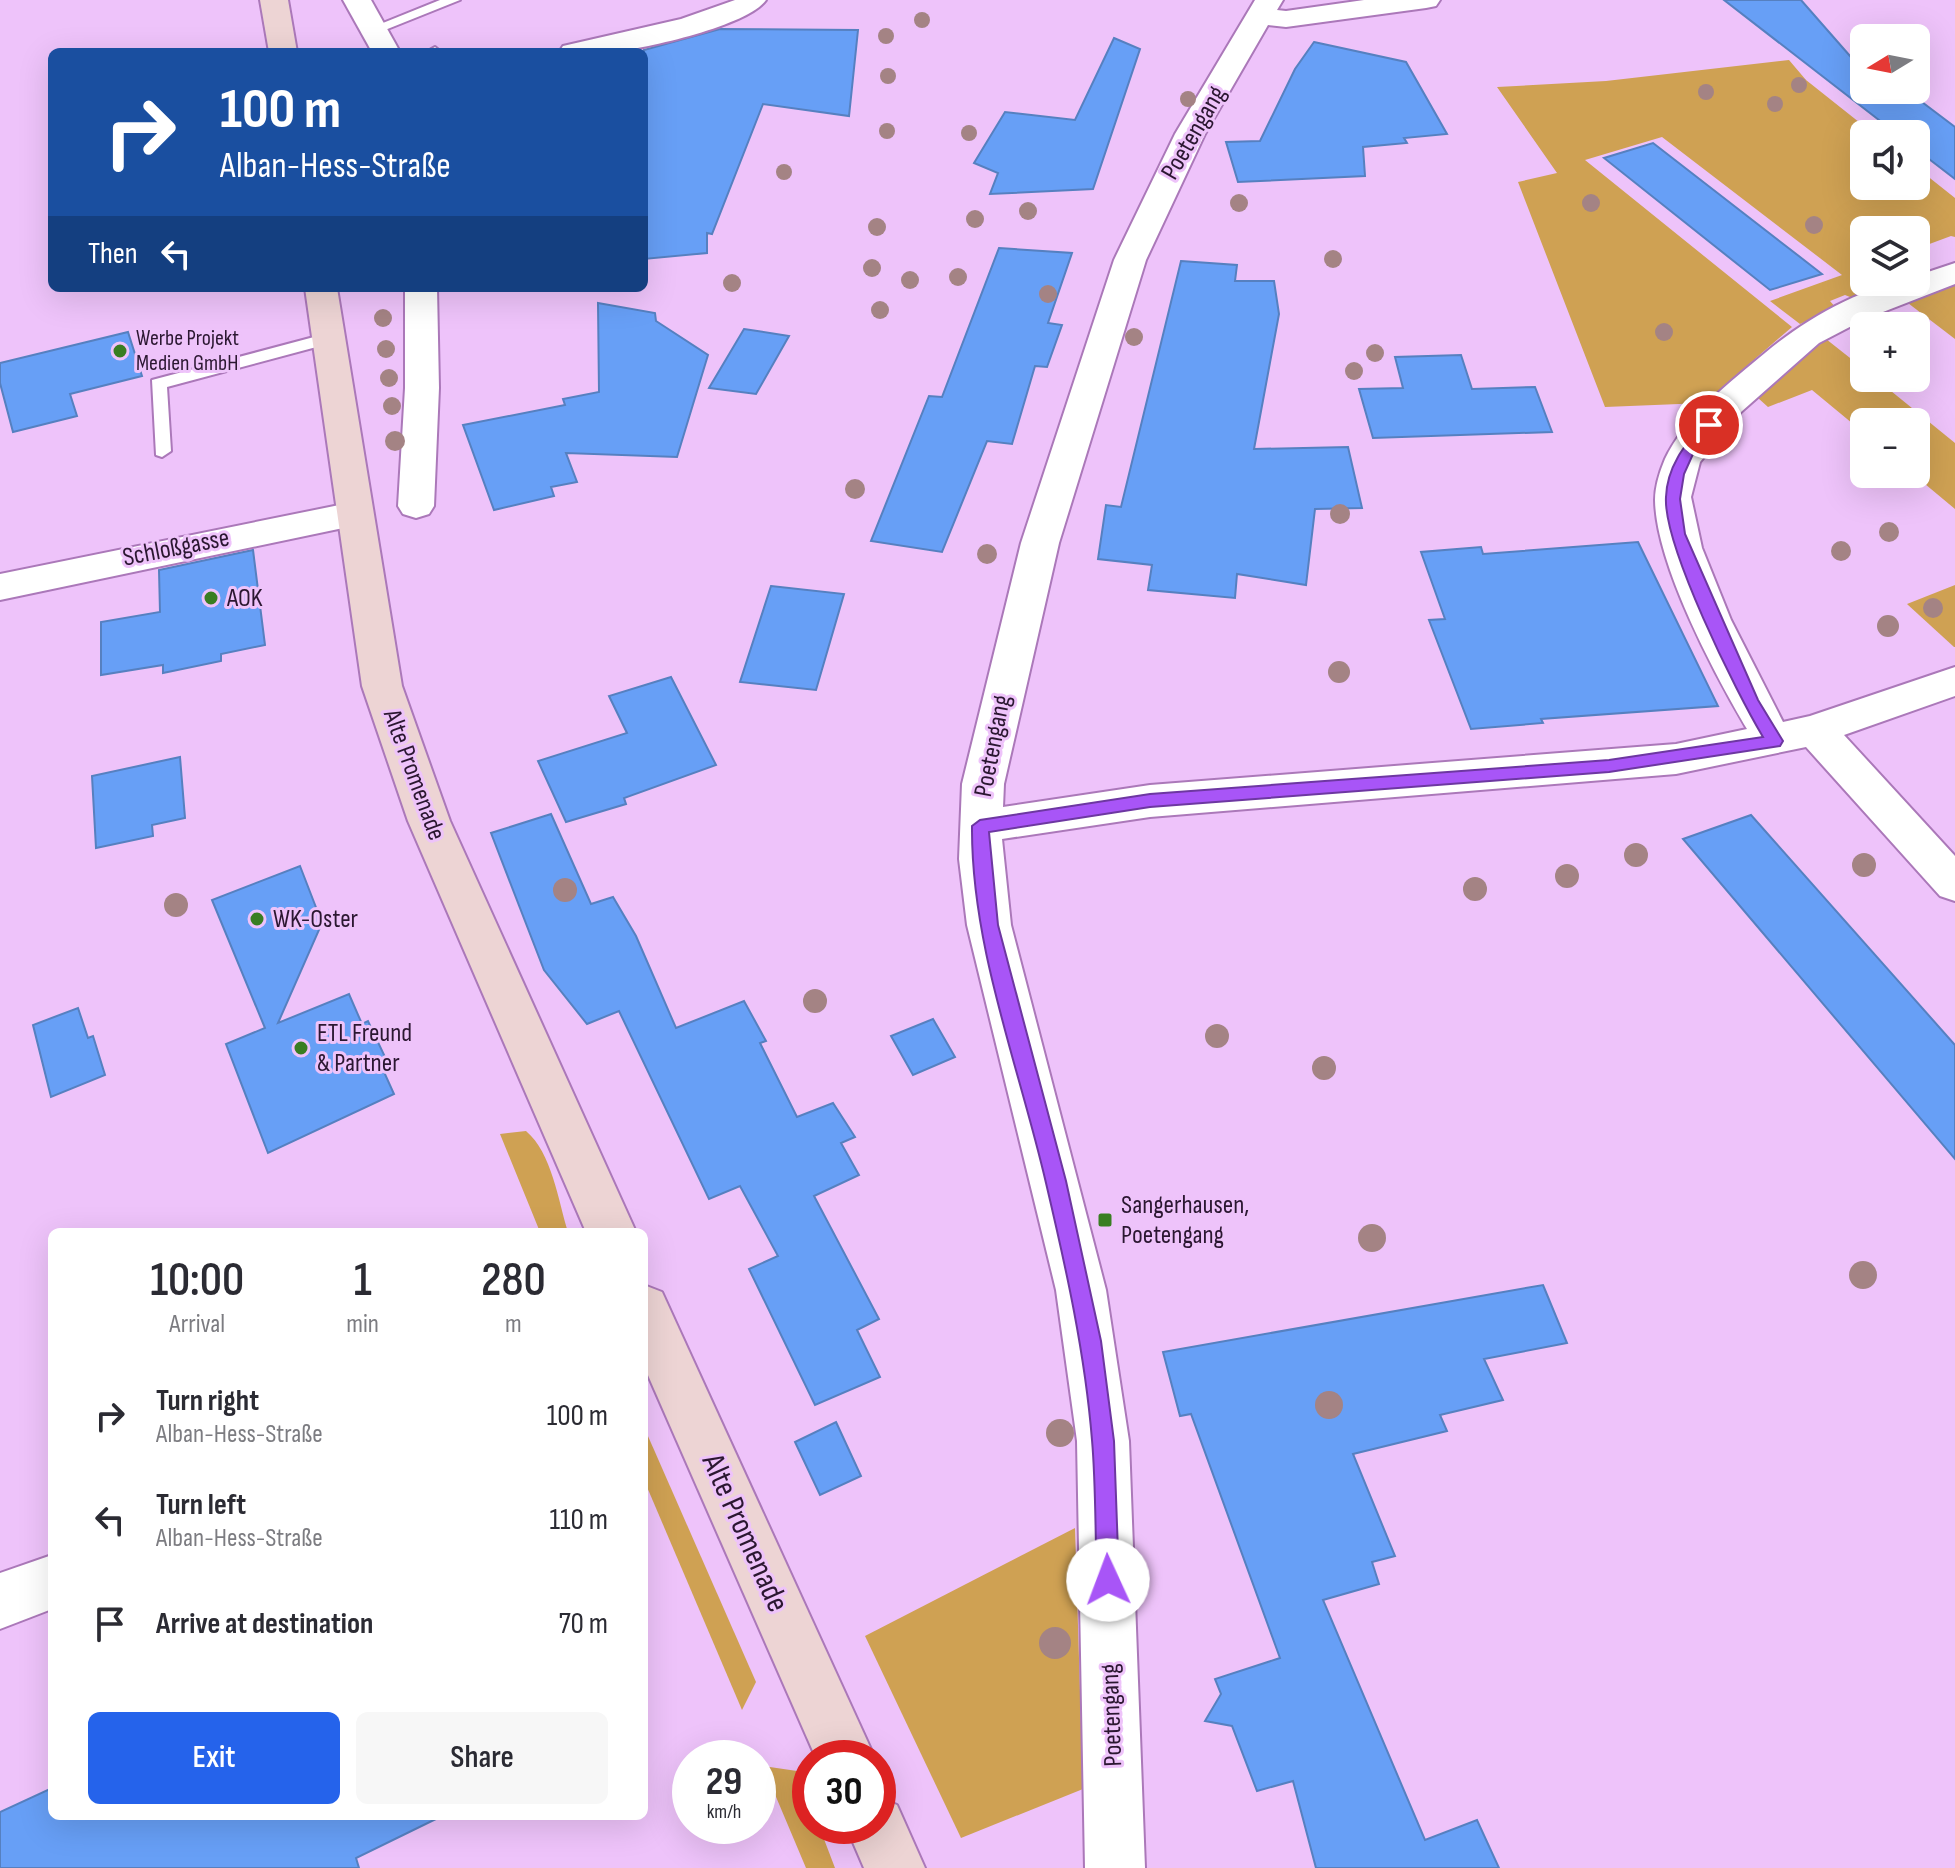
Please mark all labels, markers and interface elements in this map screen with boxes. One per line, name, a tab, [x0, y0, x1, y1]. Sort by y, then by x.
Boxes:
north arrow	[1850, 24, 1930, 104]
map controls	[1850, 24, 1930, 488]
text: 100 m	[220, 77, 341, 144]
icon: right	[88, 80, 192, 184]
street label: Poetengang	[1155, 81, 1233, 185]
button: sound	[1850, 120, 1930, 200]
text: Alban-Hess-Straße	[220, 145, 451, 188]
button: layers	[1850, 216, 1930, 296]
icon: left	[154, 232, 198, 276]
text: Then	[88, 236, 138, 272]
button: +	[1850, 312, 1930, 392]
place label: Werbe Projekt Medien GmbH	[136, 325, 239, 377]
marker: Werbe Projekt Medien GmbH	[111, 342, 129, 360]
pin	[1675, 391, 1743, 459]
icon: arrive	[1687, 403, 1731, 447]
button: −	[1850, 408, 1930, 488]
street label: Schloßgasse	[120, 522, 232, 574]
place label: AOK	[226, 583, 263, 614]
marker: AOK	[202, 589, 220, 607]
street label: Poetengang	[968, 692, 1018, 800]
street label: Alte Promenade	[376, 704, 452, 845]
place label: WK-Oster	[273, 904, 359, 935]
marker: WK-Oster	[248, 910, 266, 928]
place label: ETL Freund & Partner	[317, 1018, 412, 1079]
marker: ETL Freund & Partner	[292, 1039, 310, 1057]
place label: Sangerhausen, Poetengang	[1121, 1190, 1249, 1251]
marker: Sangerhausen, Poetengang	[1096, 1211, 1114, 1229]
text: 10:00	[150, 1252, 244, 1309]
text: 1	[354, 1252, 372, 1309]
text: 280	[481, 1252, 546, 1309]
text: Arrival	[169, 1309, 225, 1340]
text: min	[346, 1309, 379, 1340]
text: m	[505, 1309, 522, 1340]
text: Turn right	[156, 1383, 259, 1419]
icon: right	[88, 1394, 132, 1438]
text: 100 m	[547, 1398, 608, 1434]
text: Alban-Hess-Straße	[156, 1419, 323, 1450]
street label: Alte Promenade	[692, 1447, 797, 1618]
text: Turn left	[156, 1487, 246, 1523]
icon: left	[88, 1498, 132, 1542]
text: 110 m	[550, 1502, 608, 1538]
text: Alban-Hess-Straße	[156, 1523, 323, 1554]
position arrow	[1066, 1538, 1150, 1622]
icon: arrive	[88, 1602, 132, 1646]
text: Arrive at destination	[156, 1606, 373, 1642]
text: 70 m	[559, 1606, 608, 1642]
street label: Poetengang	[1095, 1663, 1129, 1767]
button: Exit	[88, 1712, 340, 1804]
button: Share	[356, 1712, 608, 1804]
speed limit sign: 30	[792, 1740, 896, 1844]
text: 29	[706, 1758, 742, 1806]
text: km/h	[707, 1800, 741, 1824]

